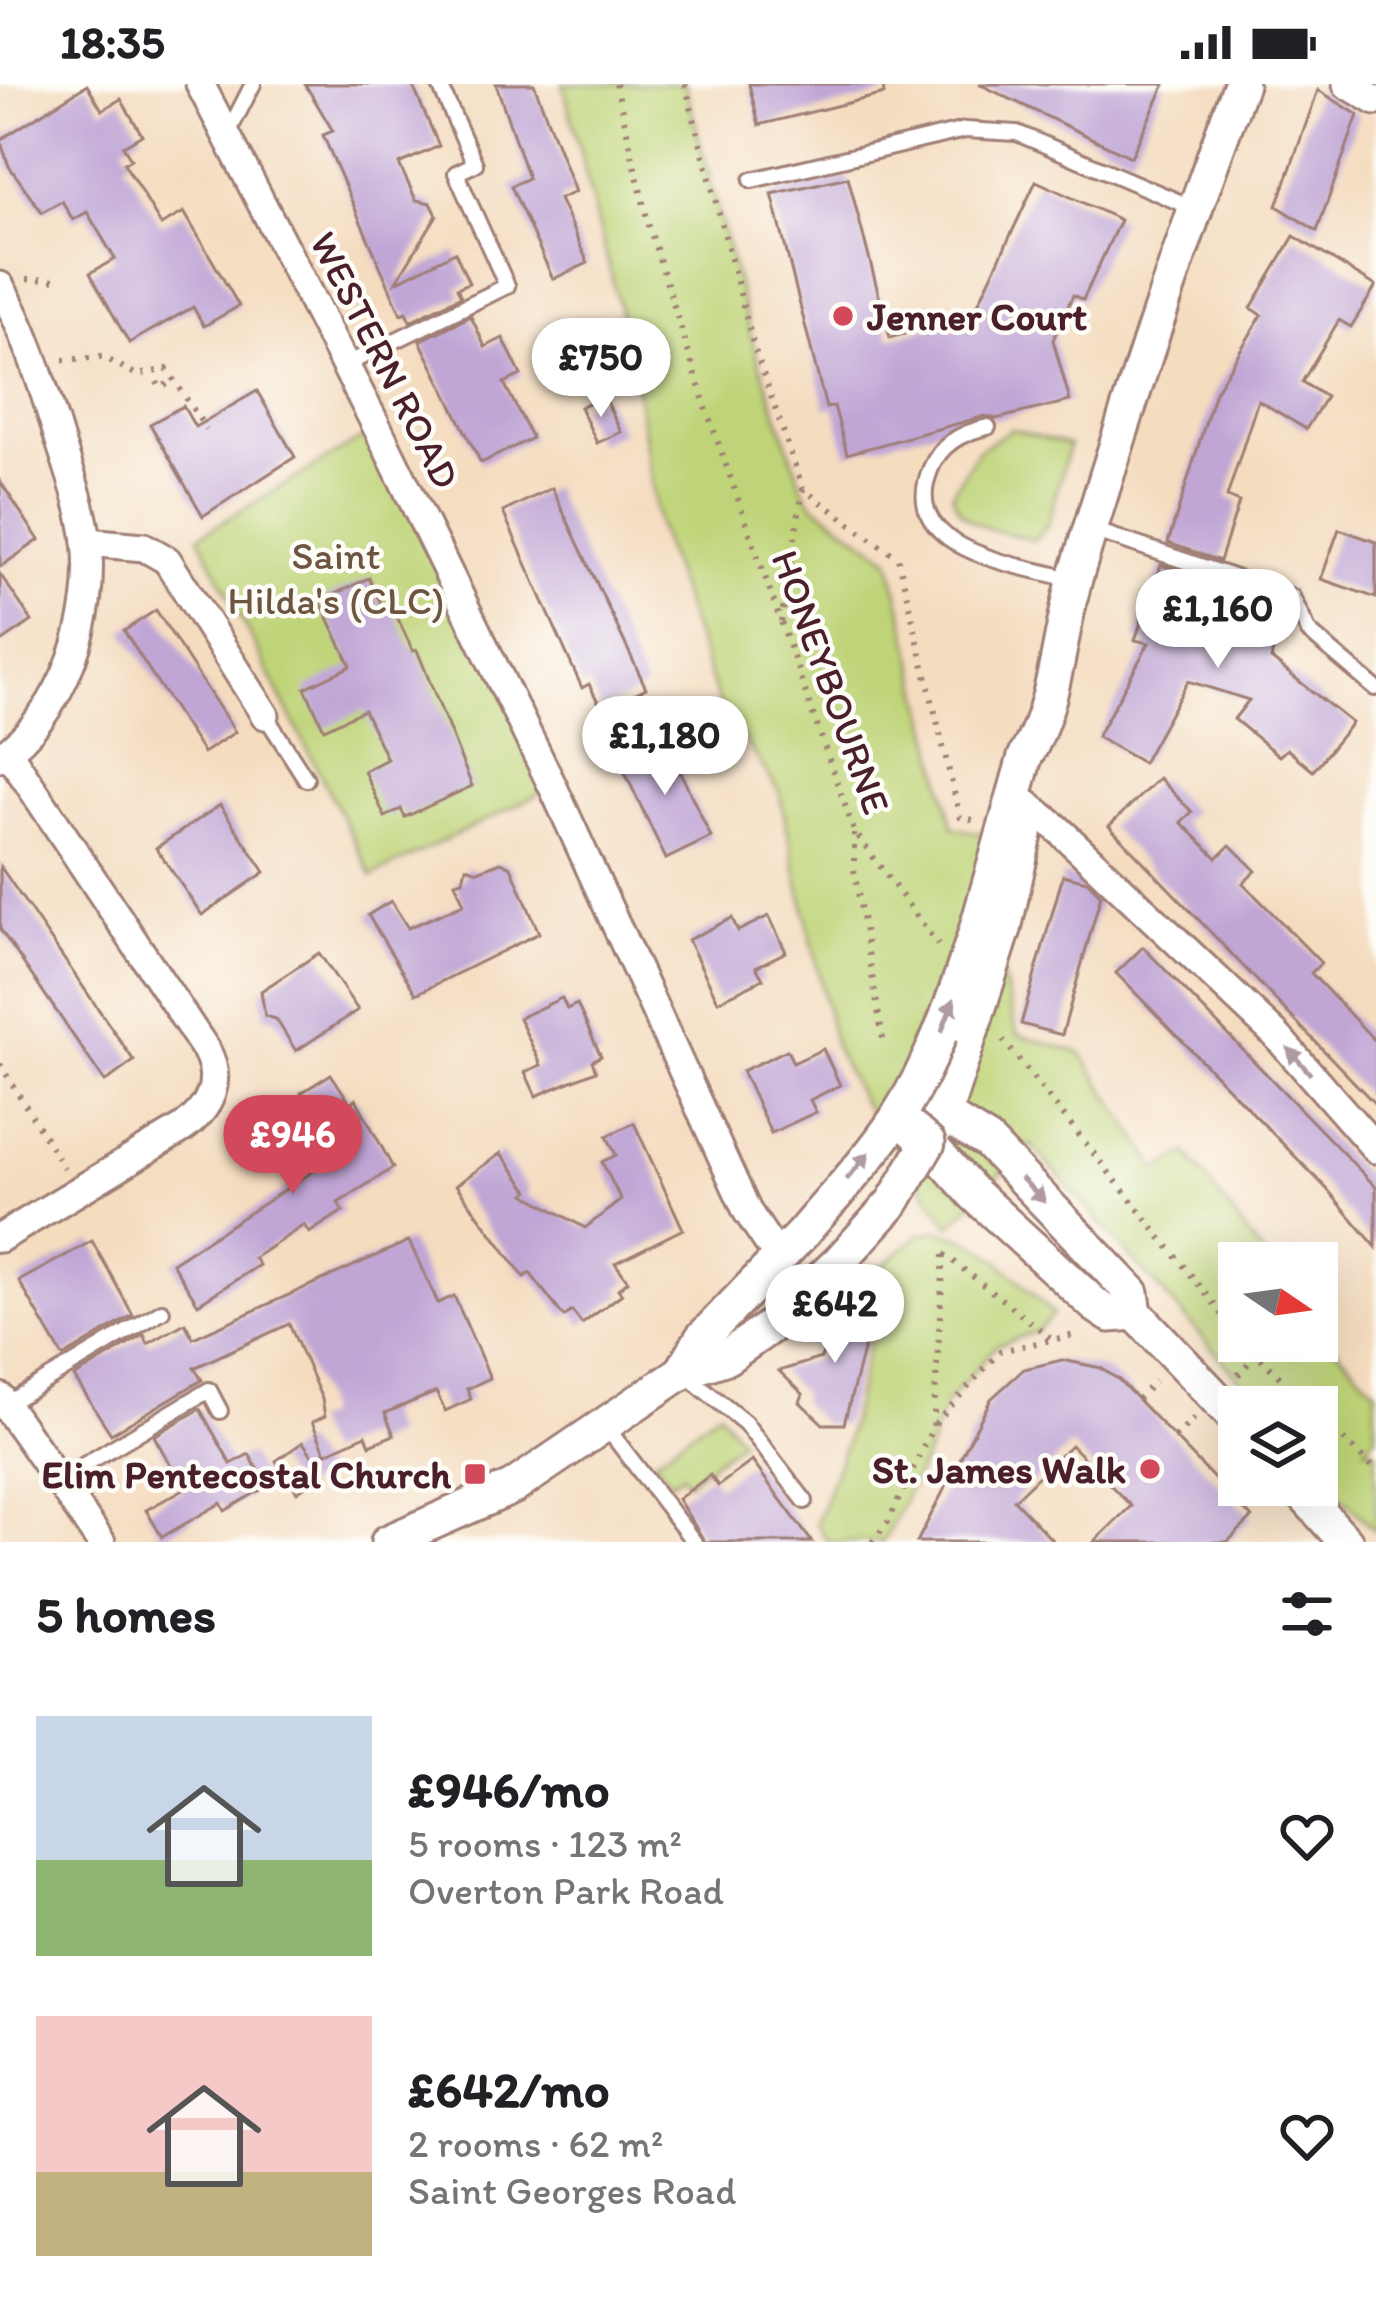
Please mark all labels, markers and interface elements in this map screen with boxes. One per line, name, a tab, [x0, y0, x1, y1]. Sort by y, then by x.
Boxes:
text: 18:35	[60, 15, 165, 69]
street label: WESTERN ROAD	[300, 224, 470, 496]
place label: Jenner Court	[866, 293, 1087, 340]
marker: Jenner Court	[830, 303, 856, 329]
pin: £750	[530, 318, 672, 420]
text: £750	[559, 333, 643, 380]
park label: Saint Hilda's (CLC)	[228, 532, 444, 624]
street label: HONEYBOURNE	[762, 544, 900, 820]
pin: £1,160	[1120, 569, 1316, 671]
text: £1,160	[1163, 584, 1273, 631]
pin: £1,180	[567, 696, 763, 798]
text: £1,180	[609, 711, 721, 758]
one-way arrow	[940, 997, 959, 1033]
one-way arrow	[1287, 1046, 1313, 1076]
pin: £946	[222, 1095, 364, 1197]
text: £946	[250, 1110, 336, 1157]
one-way arrow	[845, 1151, 871, 1181]
one-way arrow	[1018, 1175, 1046, 1204]
north arrow	[1218, 1242, 1338, 1362]
map controls	[1218, 1242, 1338, 1506]
pin: £642	[764, 1264, 906, 1366]
text: £642	[792, 1279, 878, 1326]
button: layers	[1218, 1386, 1338, 1506]
place label: St. James Walk	[872, 1446, 1126, 1493]
place label: Elim Pentecostal Church	[41, 1451, 451, 1498]
marker: St. James Walk	[1137, 1456, 1163, 1482]
marker: Elim Pentecostal Church	[462, 1461, 488, 1487]
icon: filters	[1274, 1581, 1340, 1647]
text: 5 homes	[36, 1584, 216, 1645]
text: £946/mo	[408, 1759, 610, 1820]
icon: home	[132, 1764, 276, 1908]
icon: heart	[1274, 1803, 1340, 1869]
text: 5 rooms · 123 m²	[408, 1820, 682, 1867]
text: Overton Park Road	[408, 1867, 724, 1914]
text: £642/mo	[408, 2059, 610, 2120]
icon: home	[132, 2064, 276, 2208]
icon: heart	[1274, 2103, 1340, 2169]
text: 2 rooms · 62 m²	[408, 2120, 663, 2167]
text: Saint Georges Road	[408, 2167, 736, 2214]

